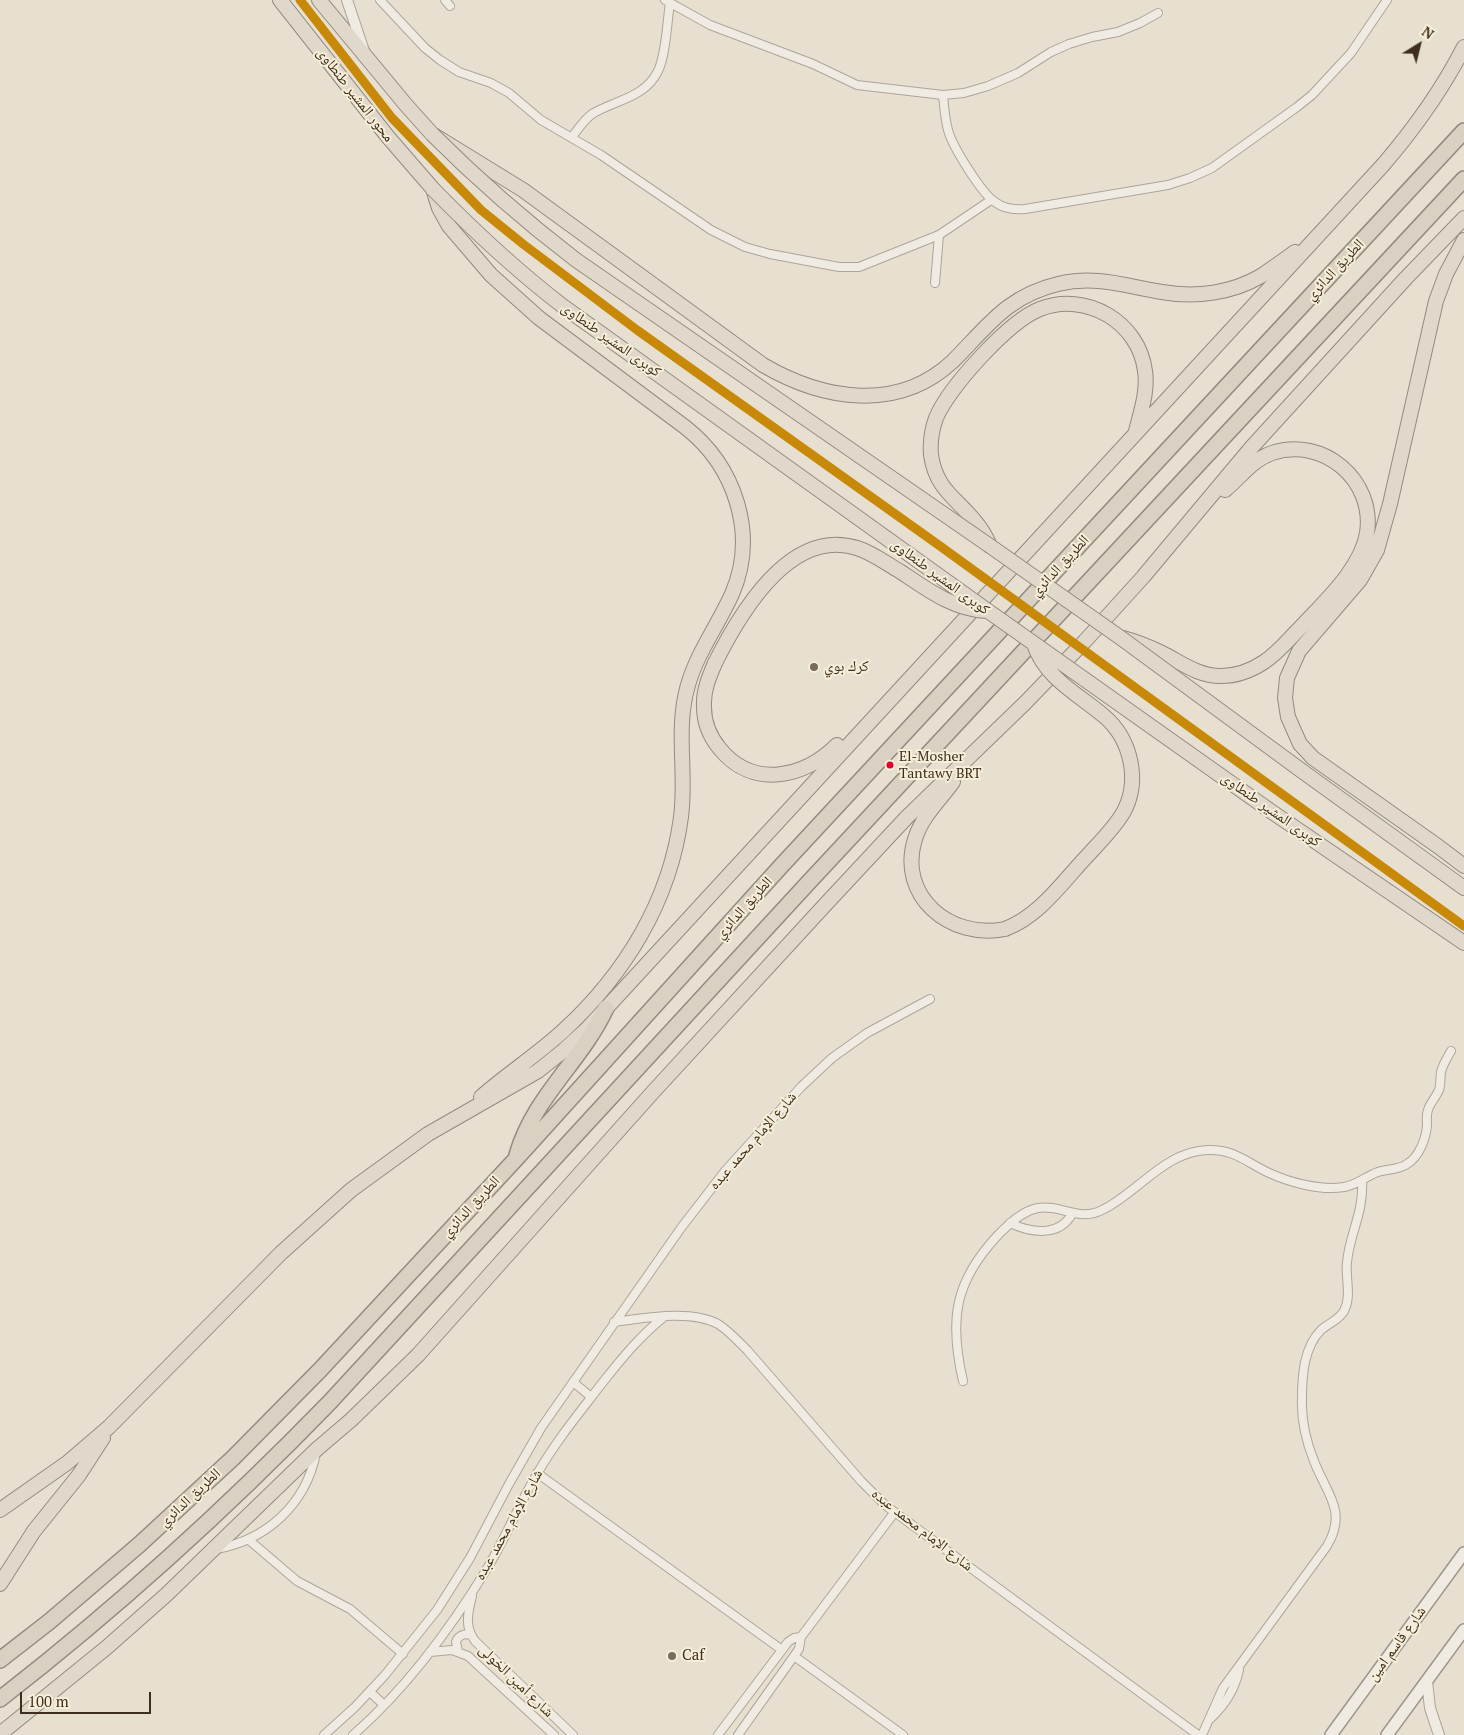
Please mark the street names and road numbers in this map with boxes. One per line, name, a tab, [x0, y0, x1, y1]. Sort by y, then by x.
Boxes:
street label: محور المشير طنطاوى	[312, 44, 398, 146]
street label: الطريق الدائري	[1302, 236, 1368, 304]
street label: كوبرى المشير طنطاوى	[557, 299, 665, 381]
street label: الطريق الدائري	[1027, 532, 1093, 600]
street label: كوبرى المشير طنطاوى	[887, 535, 993, 619]
street label: كوبرى المشير طنطاوى	[1217, 769, 1325, 851]
street label: الطريق الدائري	[711, 873, 777, 943]
street label: شارع الإمام محمد عبده	[706, 1088, 800, 1194]
street label: الطريق الدائري	[438, 1173, 504, 1241]
street label: الطريق الدائري	[156, 1465, 224, 1531]
street label: شارع الإمام محمد عبده	[471, 1466, 547, 1584]
street label: شارع الإمام محمد عبده	[868, 1485, 976, 1575]
street label: شارع قاسم امين	[1364, 1603, 1430, 1685]
street label: شارع أمين الخولى	[475, 1641, 557, 1721]

